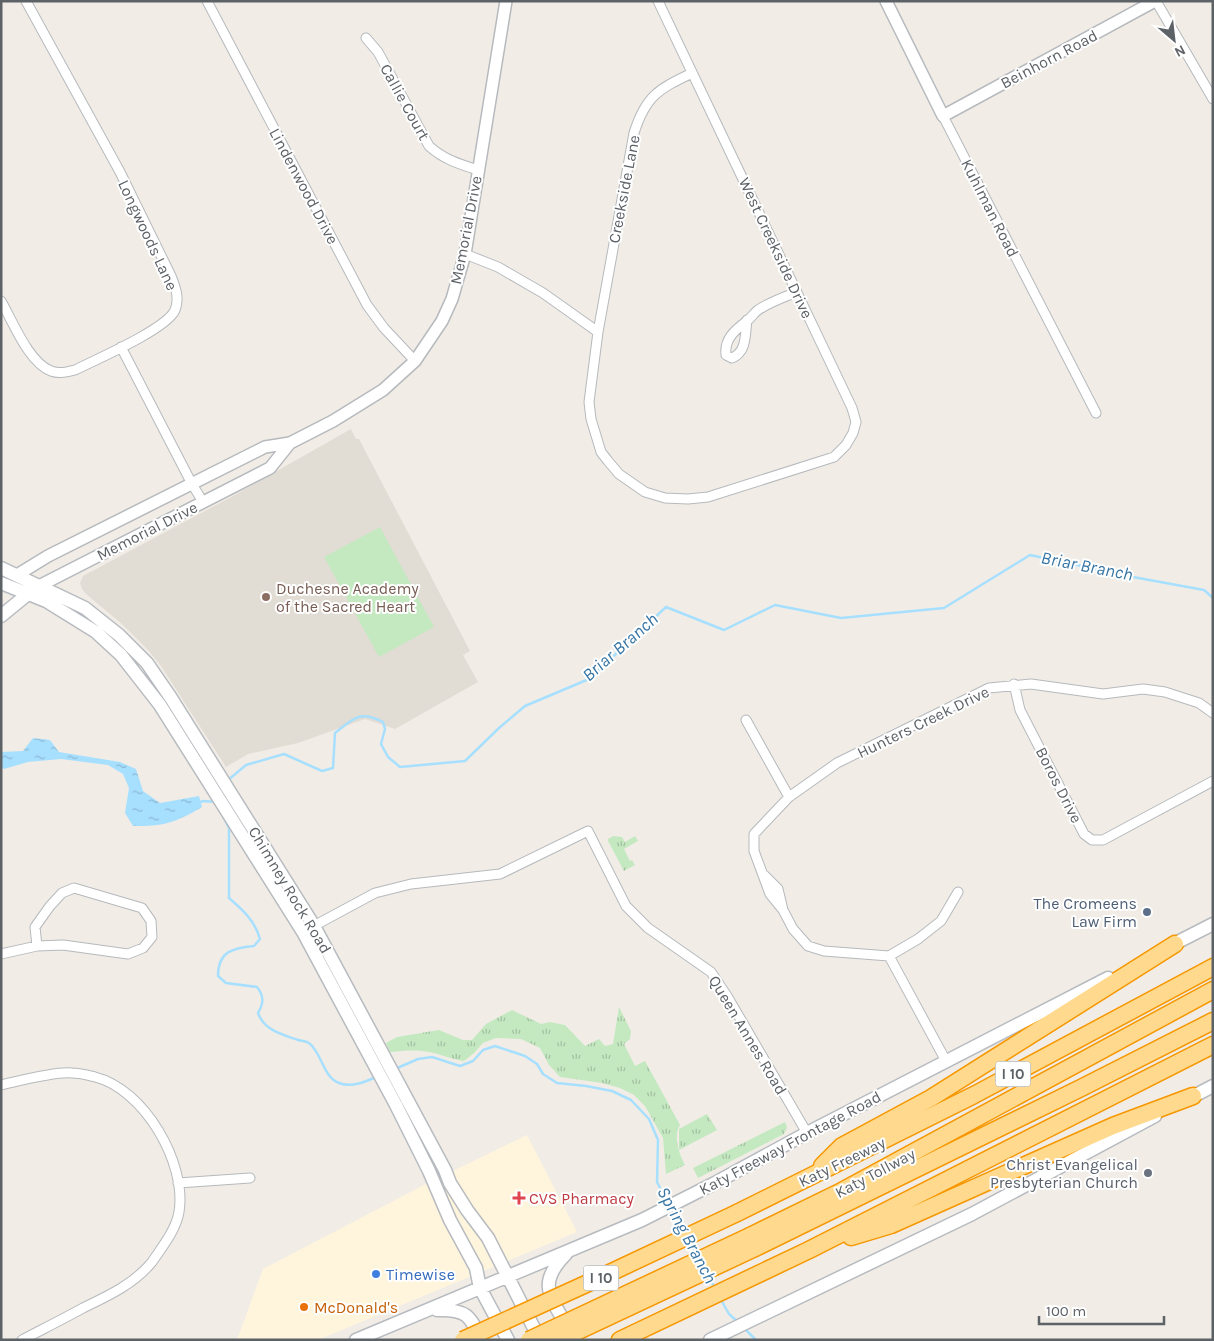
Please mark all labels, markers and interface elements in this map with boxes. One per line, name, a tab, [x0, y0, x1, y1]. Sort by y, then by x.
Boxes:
north arrow	[1149, 15, 1199, 65]
street label: Beinhorn Road	[997, 25, 1101, 93]
text: N	[1171, 41, 1188, 61]
street label: Callie Court	[376, 60, 434, 144]
street label: Lindenwood Drive	[265, 125, 343, 247]
street label: Creekside Lane	[604, 133, 644, 245]
street label: Kuhlman Road	[957, 156, 1023, 260]
street label: Memorial Drive	[446, 174, 486, 286]
street label: West Creekside Drive	[735, 175, 817, 321]
street label: Longwoods Lane	[114, 177, 182, 293]
street label: Memorial Drive	[93, 497, 201, 565]
water label: Briar Branch	[1039, 546, 1135, 586]
place label: Duchesne Academy of the Sacred Heart	[276, 579, 419, 616]
marker: Duchesne Academy of the Sacred Heart	[260, 591, 272, 603]
water label: Briar Branch	[578, 608, 662, 686]
street label: Hunters Creek Drive	[854, 682, 992, 762]
street label: Boros Drive	[1032, 744, 1086, 826]
street label: Chimney Rock Road	[245, 823, 335, 957]
place label: The Cromeens Law Firm	[1034, 894, 1137, 931]
marker: The Cromeens Law Firm	[1141, 906, 1153, 918]
street label: Queen Annes Road	[705, 972, 791, 1098]
road number: I 10	[996, 1062, 1030, 1086]
street label: Katy Freeway Frontage Road	[696, 1087, 884, 1199]
street label: Katy Freeway	[795, 1133, 889, 1191]
street label: Katy Tollway	[832, 1144, 919, 1202]
place label: Christ Evangelical Presbyterian Church	[990, 1155, 1138, 1192]
marker: Christ Evangelical Presbyterian Church	[1142, 1167, 1154, 1179]
water label: Spring Branch	[652, 1183, 722, 1287]
place label: CVS Pharmacy	[529, 1189, 634, 1208]
marker: CVS Pharmacy	[513, 1192, 525, 1204]
place label: Timewise	[386, 1265, 455, 1284]
road number: I 10	[584, 1266, 618, 1290]
marker: Timewise	[370, 1268, 382, 1280]
scale bar	[1039, 1294, 1164, 1326]
place label: McDonald's	[314, 1298, 398, 1317]
marker: McDonald's	[298, 1301, 310, 1313]
text: 100 m	[1046, 1302, 1086, 1320]

